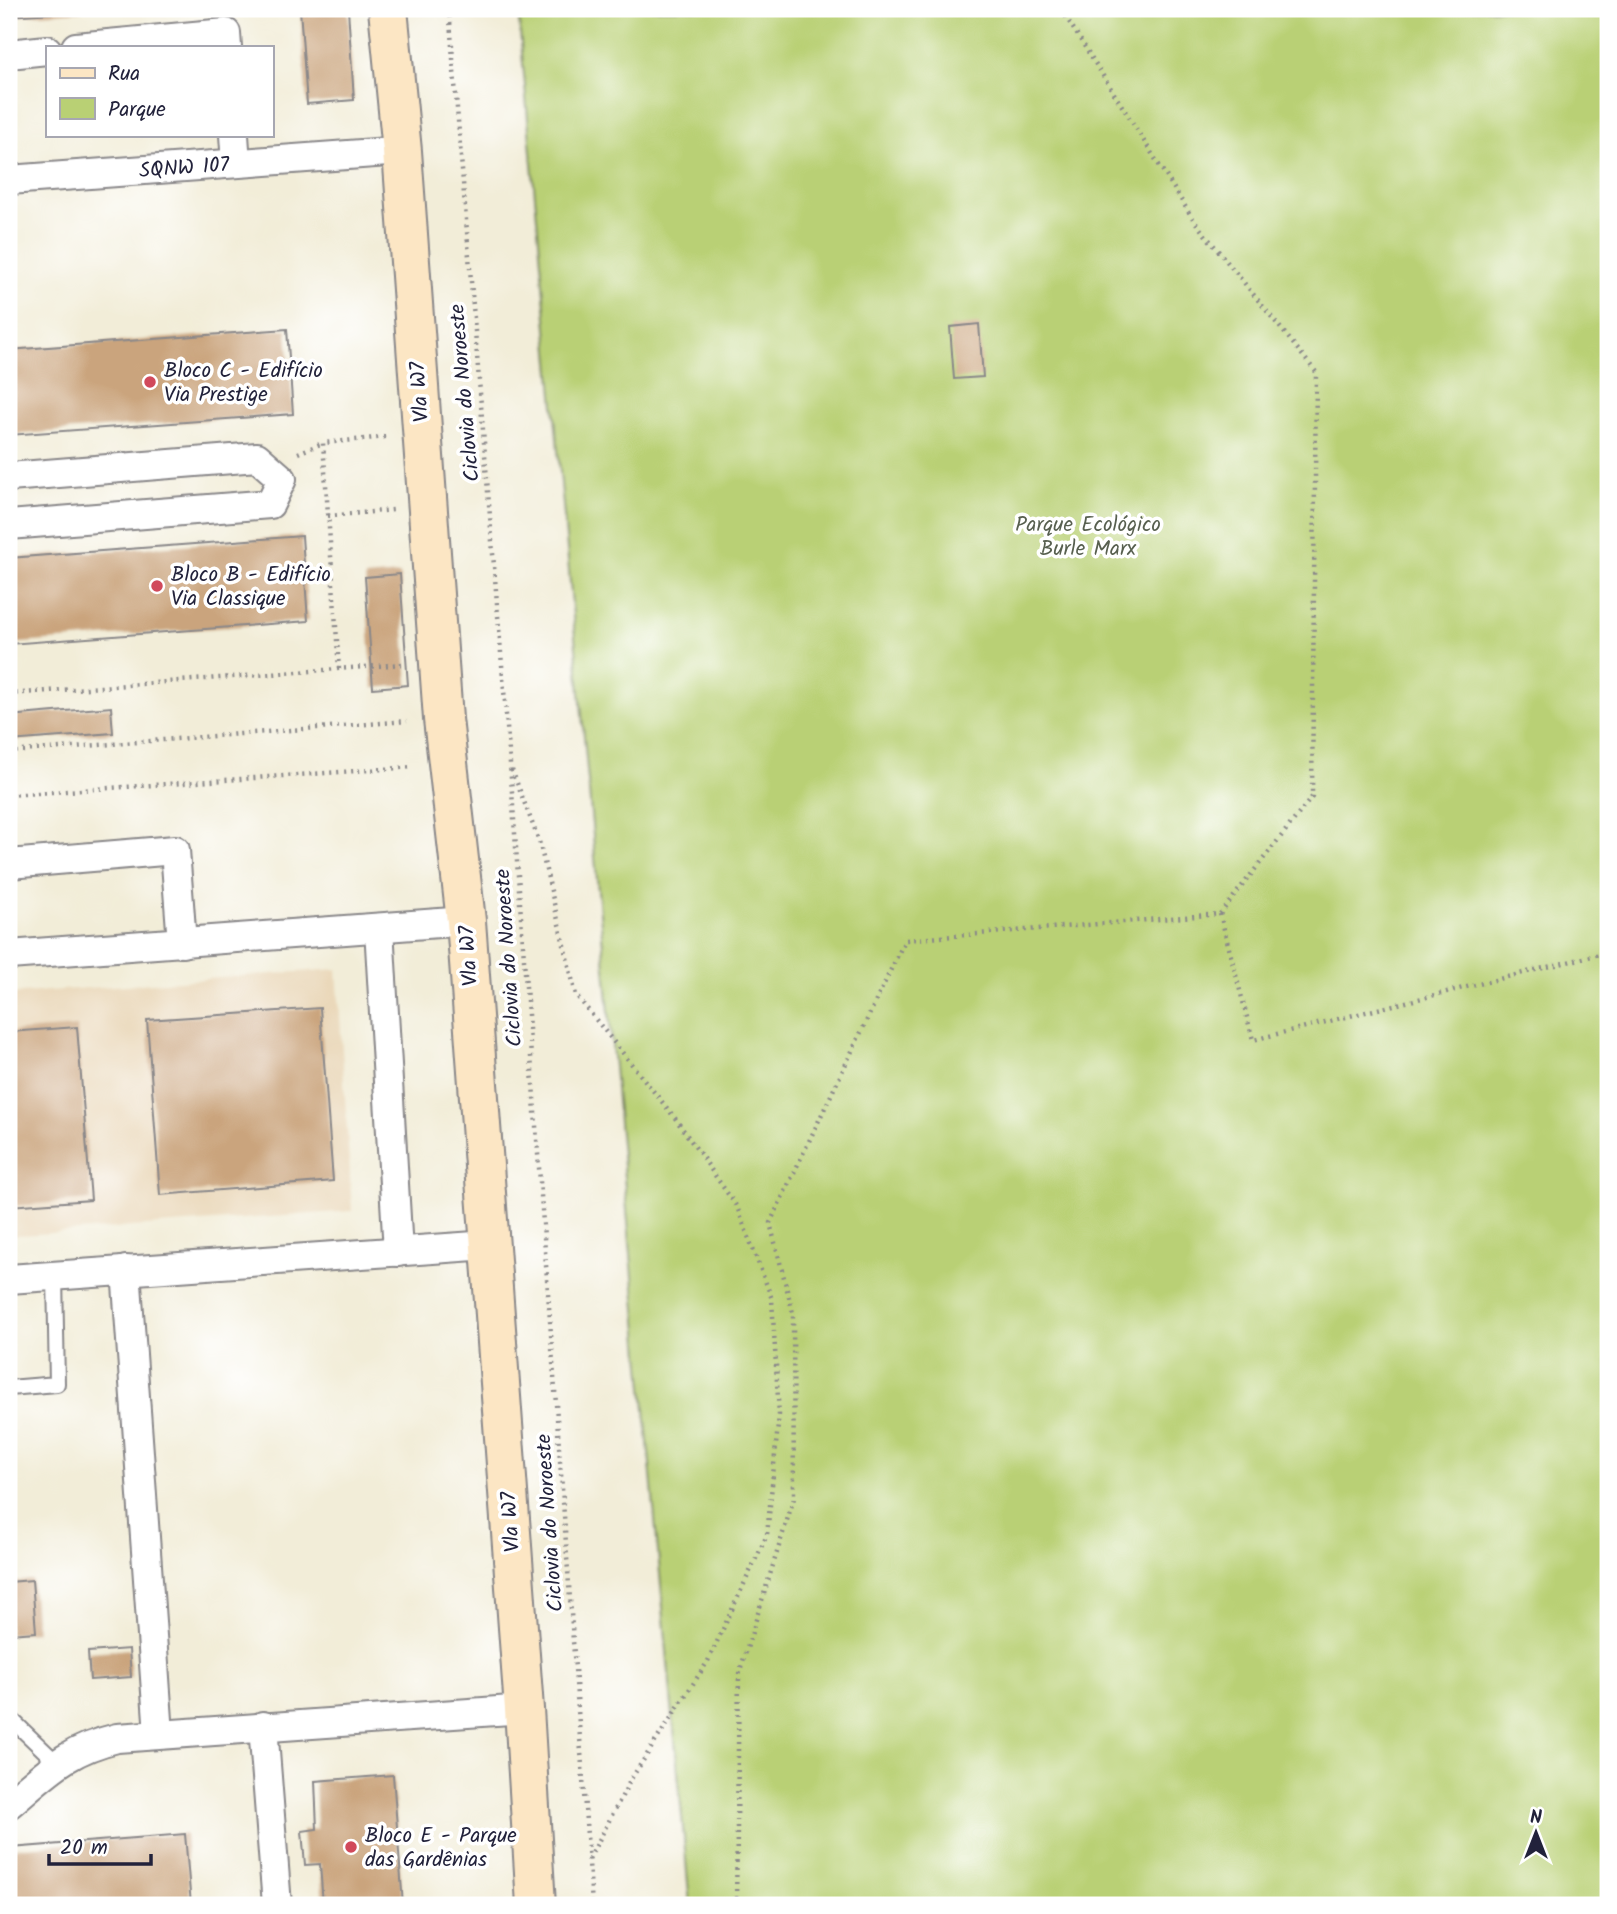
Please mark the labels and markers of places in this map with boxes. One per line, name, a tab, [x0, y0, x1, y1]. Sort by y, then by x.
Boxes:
place label: Bloco C - Edifício Via Prestige	[164, 355, 323, 412]
marker: Bloco C - Edifício Via Prestige	[142, 374, 158, 390]
place label: Bloco B - Edifício Via Classique	[171, 559, 331, 616]
marker: Bloco B - Edifício Via Classique	[149, 578, 165, 594]
place label: Bloco E - Parque das Gardênias	[365, 1820, 517, 1877]
marker: Bloco E - Parque das Gardênias	[343, 1839, 359, 1855]

